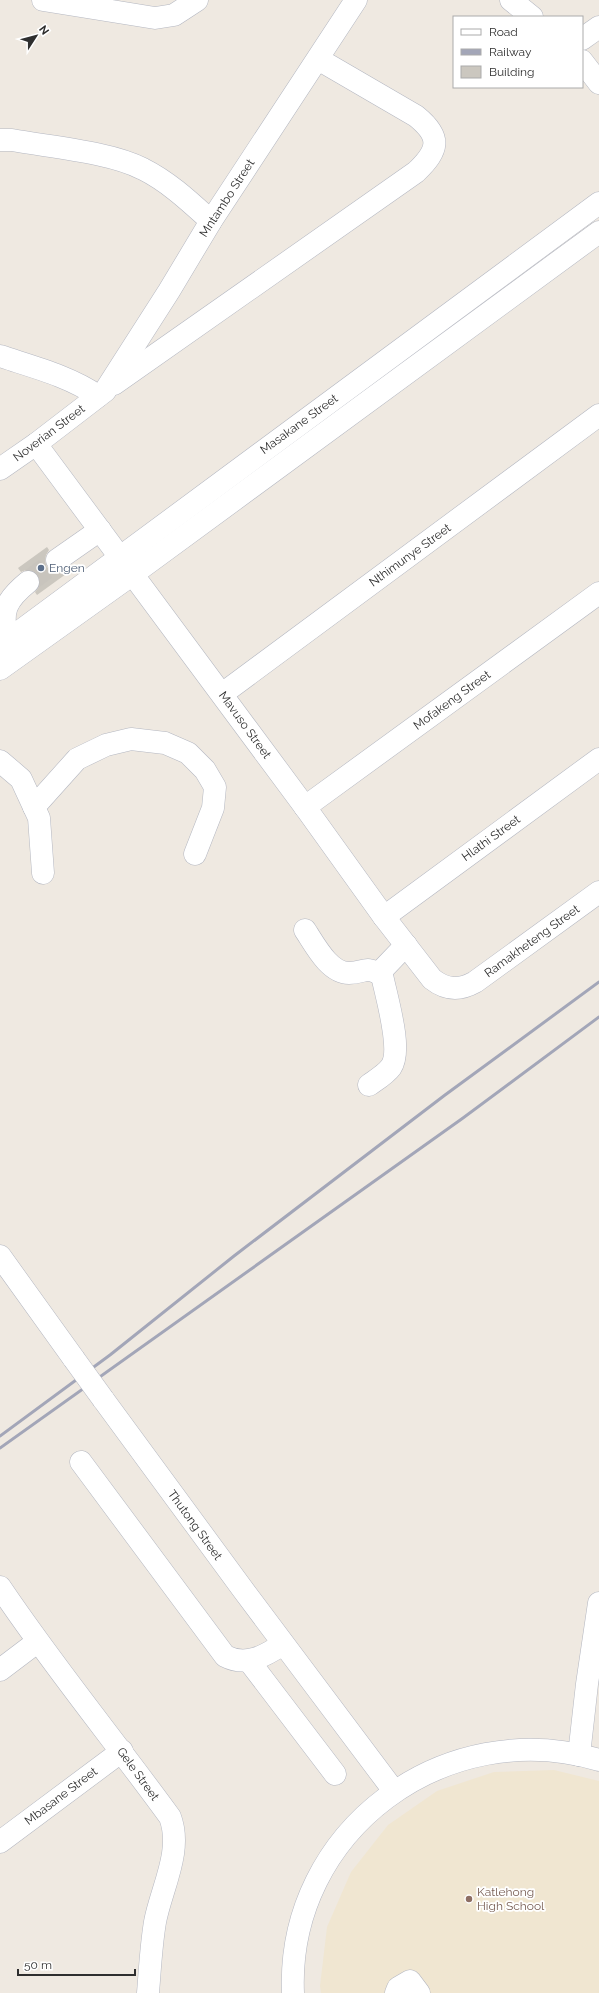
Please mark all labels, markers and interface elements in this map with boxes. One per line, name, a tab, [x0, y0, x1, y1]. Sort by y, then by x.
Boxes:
north arrow	[16, 16, 56, 56]
legend	[453, 16, 583, 88]
text: N	[36, 23, 51, 38]
text: Road	[489, 25, 518, 39]
text: Railway	[489, 45, 532, 59]
text: Building	[489, 65, 535, 79]
street label: Mntambo Street	[197, 156, 257, 240]
street label: Masakane Street	[257, 391, 341, 457]
street label: Noverian Street	[10, 402, 88, 464]
street label: Nthimunye Street	[366, 521, 454, 589]
place label: Engen	[49, 561, 85, 575]
marker: Engen	[36, 563, 46, 573]
street label: Mofakeng Street	[411, 667, 493, 733]
street label: Mavuso Street	[216, 689, 274, 761]
street label: Hlathi Street	[459, 812, 523, 864]
street label: Ramakheteng Street	[482, 902, 582, 980]
street label: Thutong Street	[165, 1487, 225, 1563]
street label: Gele Street	[114, 1745, 162, 1803]
street label: Mbasane Street	[22, 1764, 100, 1828]
place label: Katlehong High School	[477, 1885, 545, 1913]
marker: Katlehong High School	[464, 1894, 474, 1904]
scale bar	[18, 1951, 135, 1977]
text: 50 m	[24, 1958, 52, 1972]

